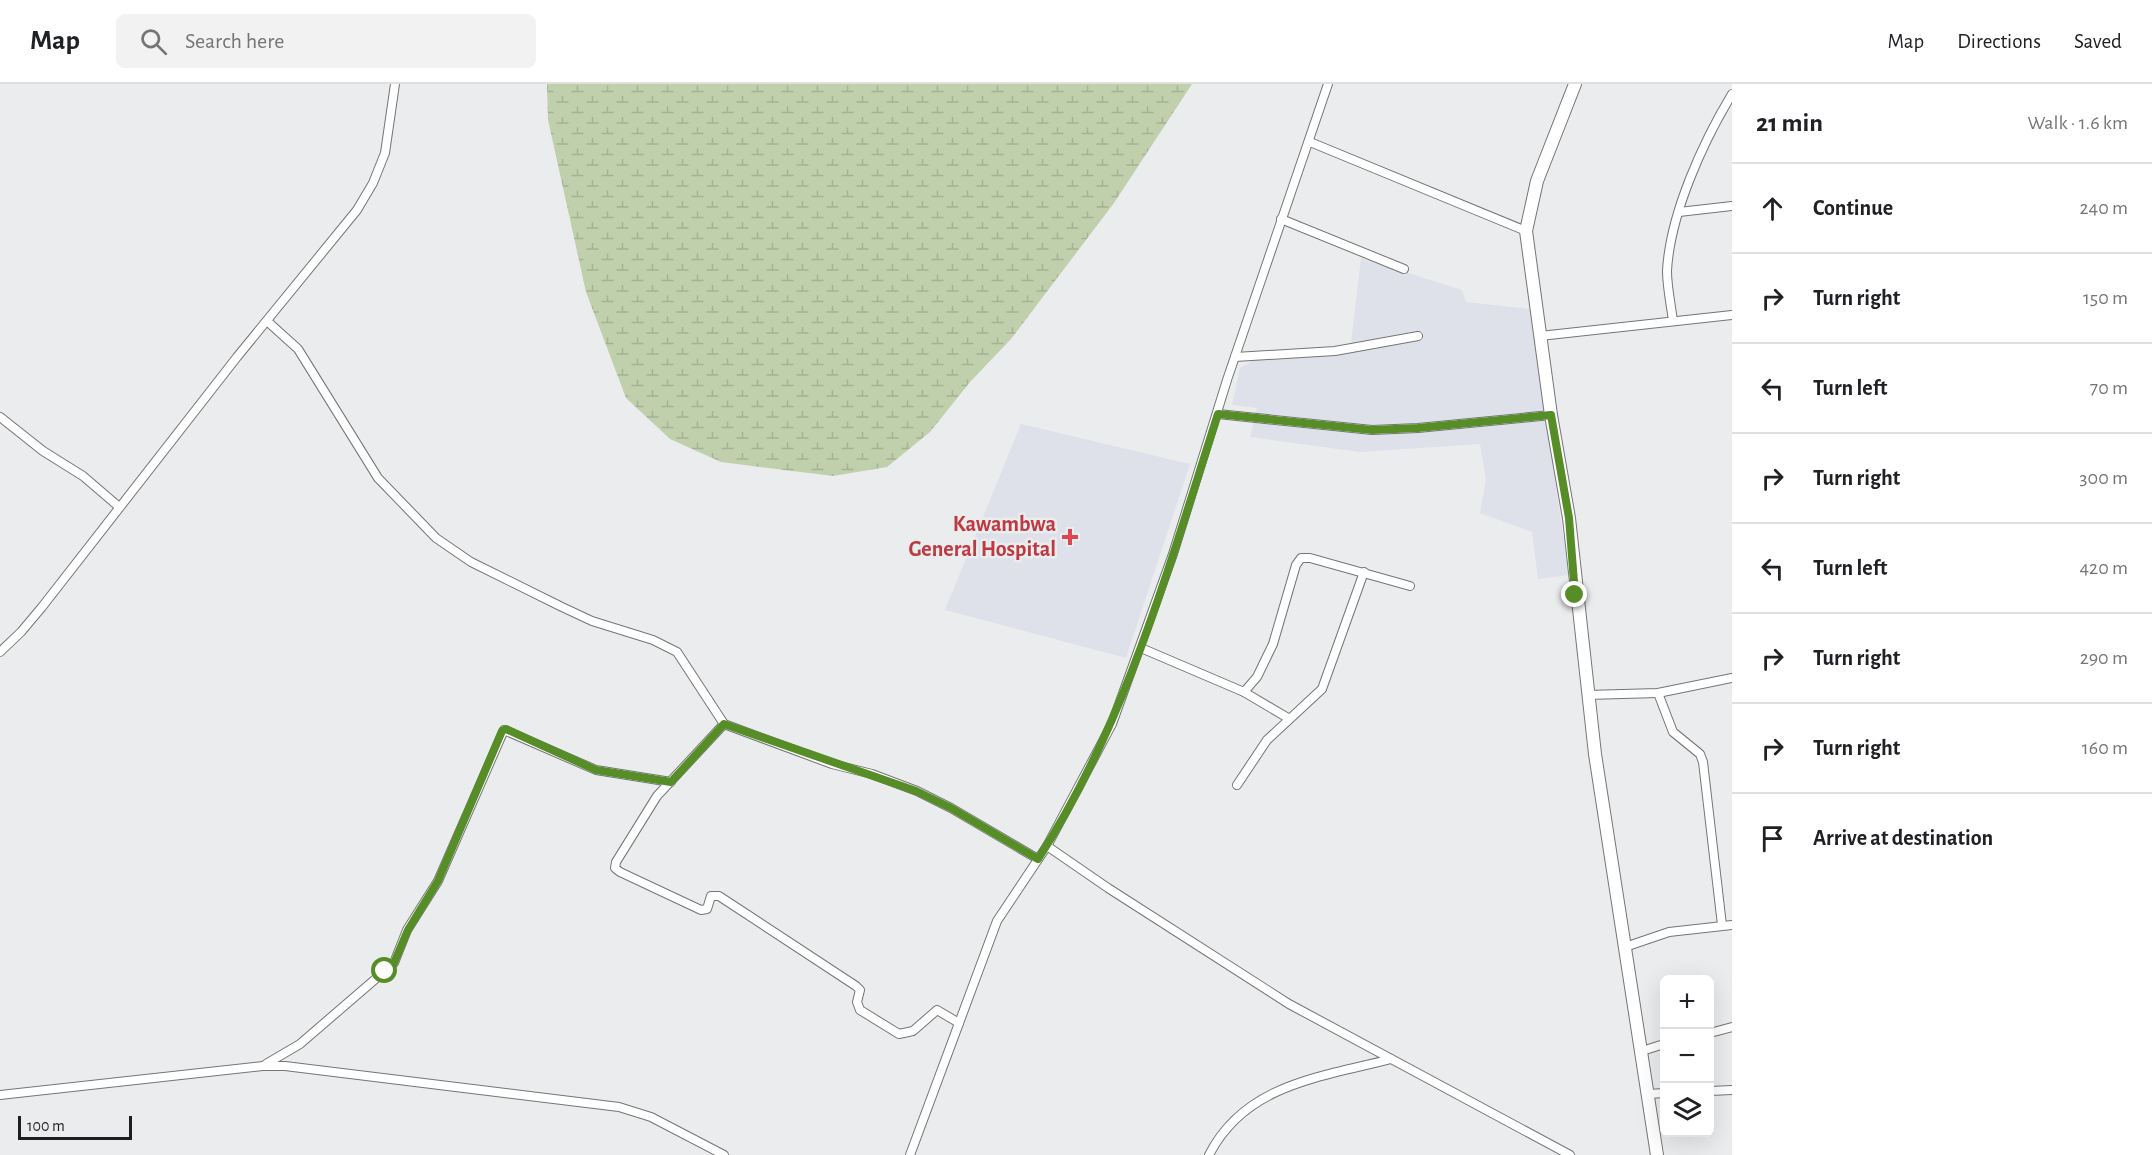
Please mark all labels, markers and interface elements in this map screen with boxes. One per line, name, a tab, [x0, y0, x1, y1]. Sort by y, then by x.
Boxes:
search box	[116, 14, 536, 68]
icon: search	[137, 25, 170, 58]
text: Map	[30, 27, 80, 55]
text: Search here	[185, 30, 284, 52]
text: Map	[1888, 31, 1924, 52]
text: Directions	[1957, 31, 2041, 52]
text: Saved	[2074, 31, 2122, 52]
text: 21 min	[1756, 110, 1823, 136]
text: Walk · 1.6 km	[2027, 113, 2128, 133]
icon: ahead	[1756, 192, 1789, 225]
text: Continue	[1813, 197, 1893, 219]
text: 240 m	[2079, 198, 2128, 218]
icon: right	[1756, 282, 1789, 315]
text: Turn right	[1813, 287, 1900, 309]
text: 150 m	[2083, 288, 2128, 308]
icon: left	[1756, 372, 1789, 405]
text: Turn left	[1813, 377, 1887, 399]
text: 70 m	[2090, 378, 2128, 398]
icon: right	[1756, 462, 1789, 495]
text: Turn right	[1813, 467, 1900, 489]
text: 300 m	[2079, 468, 2128, 488]
place label: Kawambwa General Hospital	[909, 513, 1056, 560]
marker: Kawambwa General Hospital	[1061, 528, 1079, 546]
icon: left	[1756, 552, 1789, 585]
text: Turn left	[1813, 557, 1887, 579]
text: 420 m	[2079, 558, 2128, 578]
route end	[1561, 581, 1587, 607]
icon: right	[1756, 642, 1789, 675]
text: Turn right	[1813, 647, 1900, 669]
text: 290 m	[2080, 648, 2128, 668]
icon: right	[1756, 732, 1789, 765]
text: Turn right	[1813, 737, 1900, 759]
text: 160 m	[2082, 738, 2128, 758]
icon: arrive	[1756, 822, 1789, 855]
text: Arrive at destination	[1813, 827, 1993, 849]
route start	[371, 957, 397, 983]
map controls	[1660, 975, 1714, 1137]
button: +	[1660, 975, 1714, 1029]
button: −	[1660, 1029, 1714, 1083]
button: layers	[1660, 1083, 1714, 1137]
scale bar	[18, 1113, 132, 1140]
text: 100 m	[27, 1118, 65, 1134]

